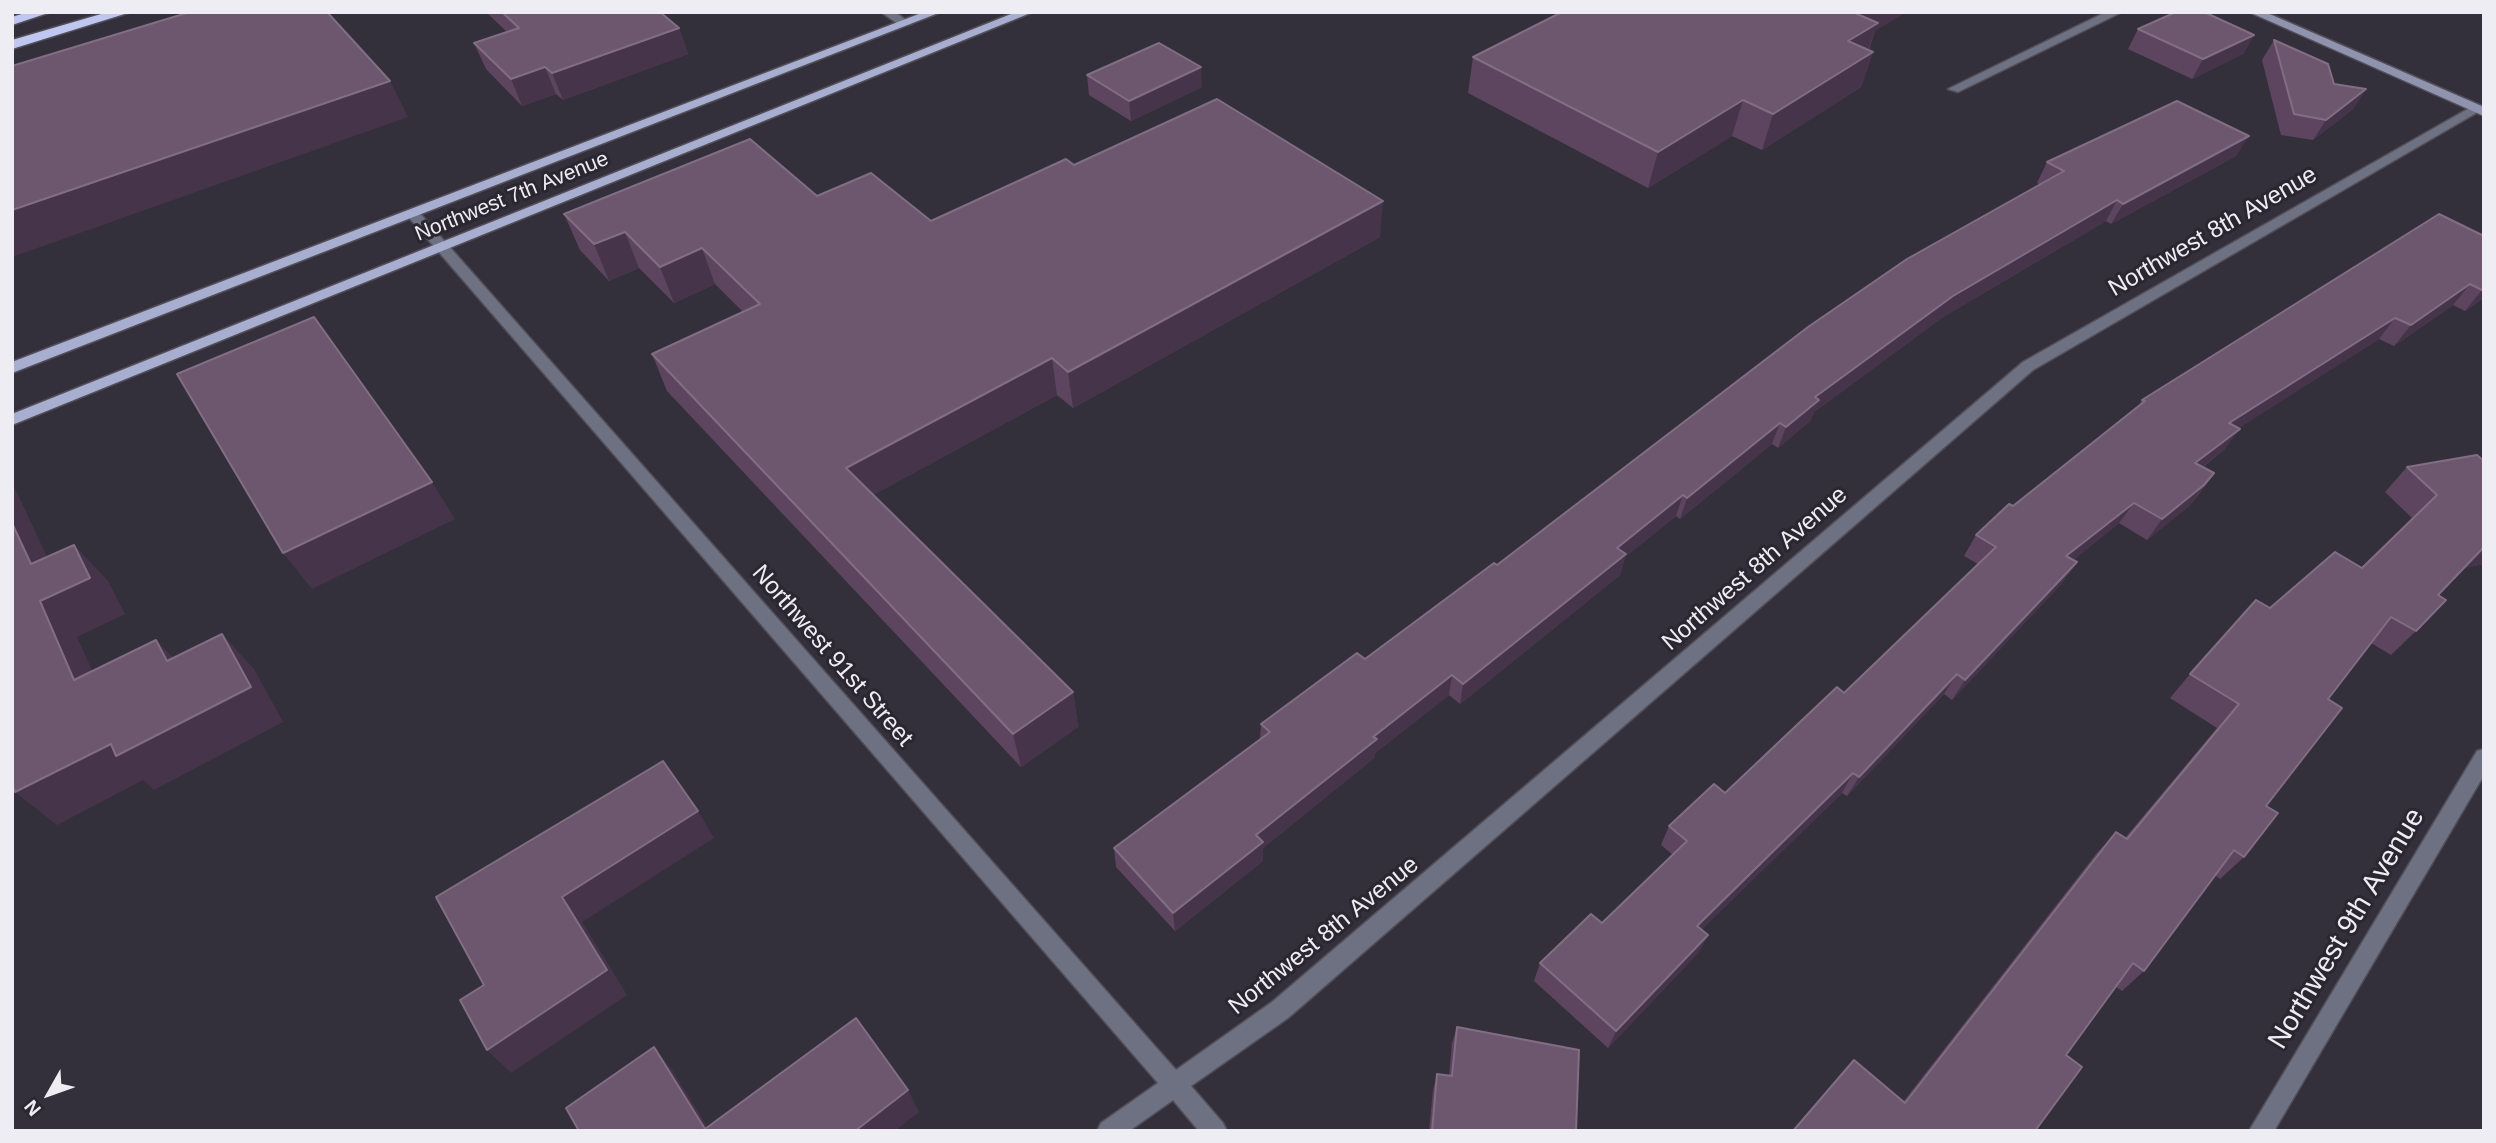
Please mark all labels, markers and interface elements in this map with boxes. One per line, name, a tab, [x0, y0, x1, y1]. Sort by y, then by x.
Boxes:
street label: Northwest 7th Avenue	[412, 147, 612, 247]
street label: Northwest 8th Avenue	[2104, 161, 2322, 303]
street label: Northwest 8th Avenue	[1657, 481, 1853, 657]
street label: Northwest 91st Street	[745, 559, 919, 753]
street label: Northwest 9th Avenue	[2262, 802, 2432, 1056]
street label: Northwest 8th Avenue	[1223, 851, 1425, 1021]
north arrow	[14, 1059, 84, 1129]
text: N	[20, 1096, 45, 1120]

